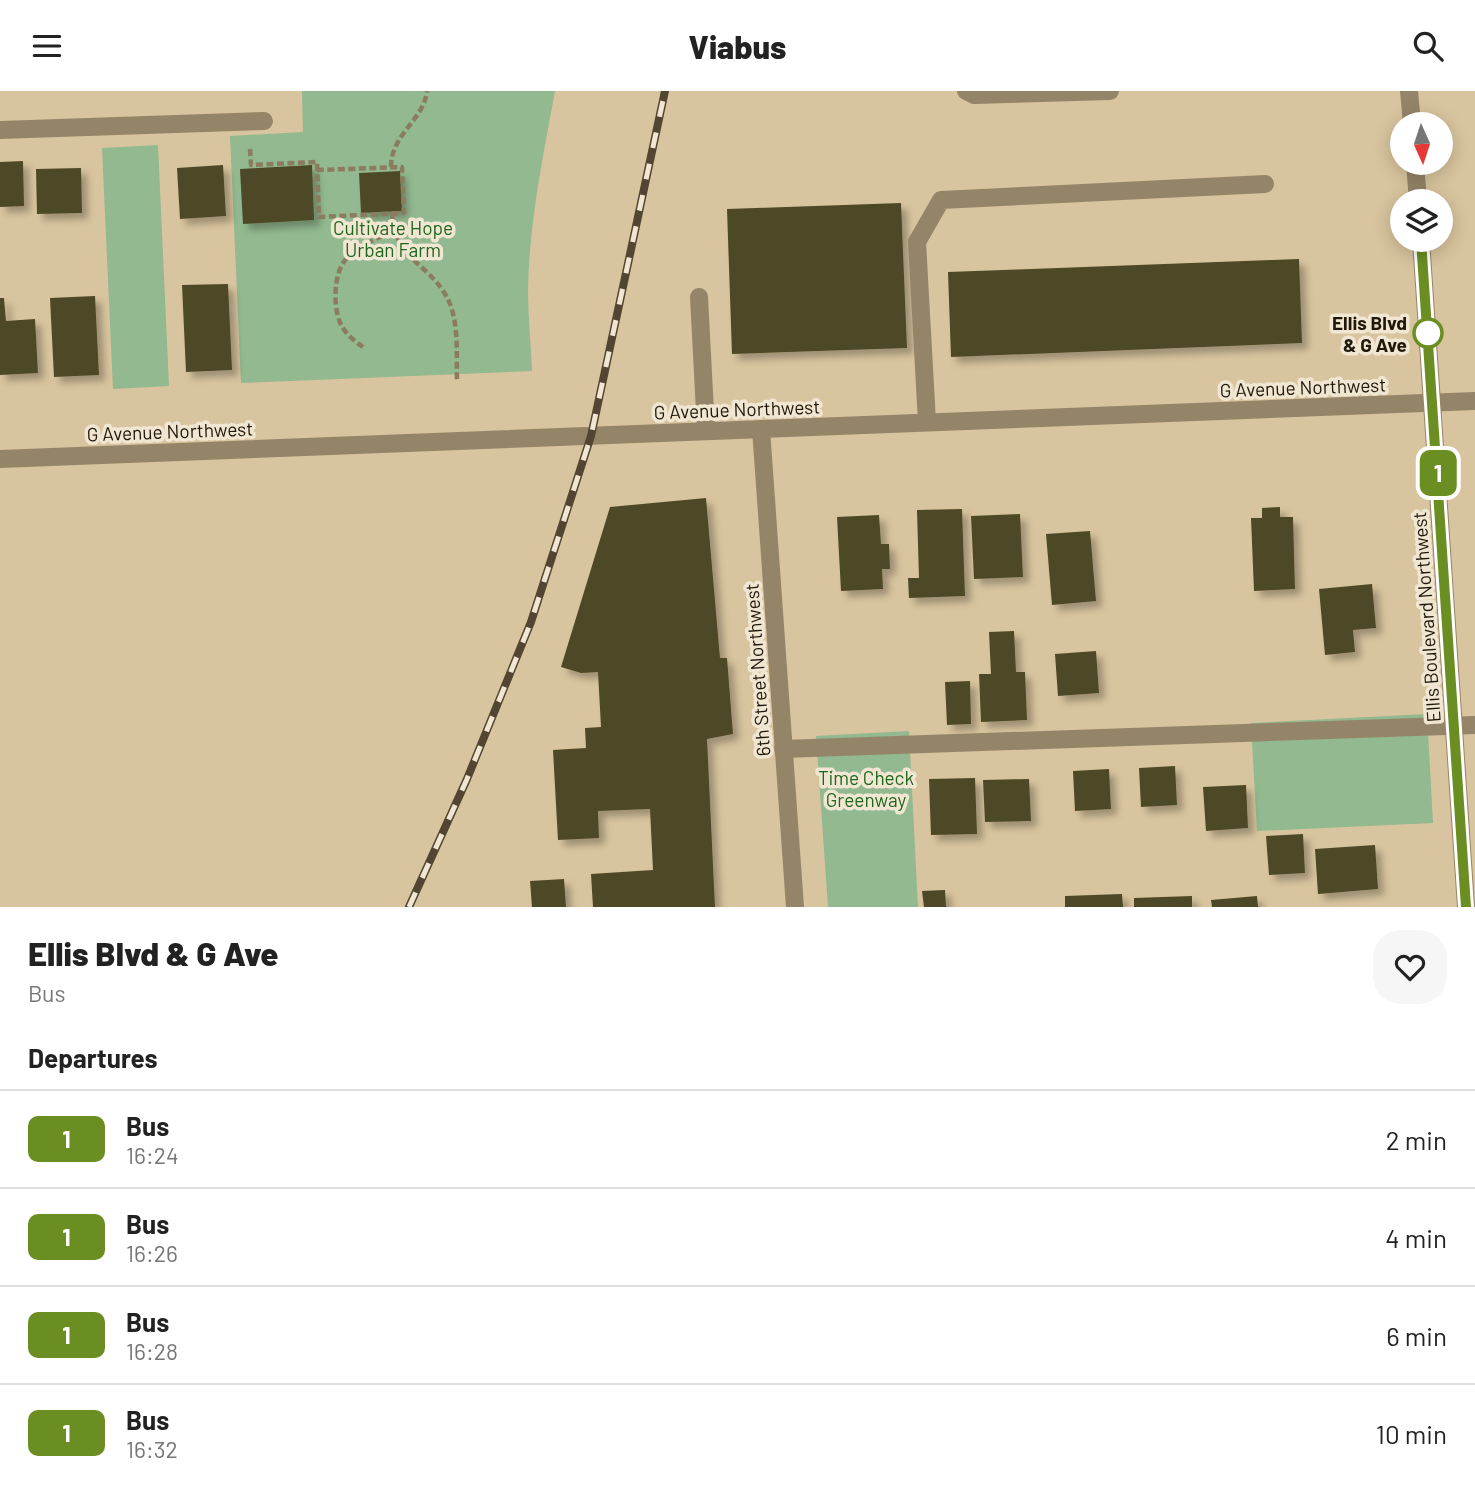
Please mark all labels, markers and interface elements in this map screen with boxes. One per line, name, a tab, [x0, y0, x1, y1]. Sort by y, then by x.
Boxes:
icon: menu	[28, 27, 66, 65]
text: Viabus	[689, 27, 786, 65]
icon: search	[1409, 27, 1447, 65]
north arrow	[1390, 112, 1452, 175]
map controls	[1390, 112, 1453, 252]
button: layers	[1390, 189, 1453, 252]
park label: Cultivate Hope Urban Farm	[333, 216, 453, 261]
place label: Ellis Blvd & G Ave	[1332, 311, 1407, 356]
marker: Ellis Blvd & G Ave	[1413, 318, 1443, 348]
street label: G Avenue Northwest	[1219, 373, 1387, 401]
street label: G Avenue Northwest	[653, 395, 821, 423]
street label: G Avenue Northwest	[86, 417, 254, 445]
line badge: 1	[1415, 450, 1461, 496]
text: 1	[1434, 458, 1442, 487]
street label: Ellis Boulevard Northwest	[1407, 511, 1445, 723]
street label: 6th Street Northwest	[739, 583, 775, 757]
park label: Time Check Greenway	[818, 766, 914, 811]
button: heart	[1373, 930, 1447, 1004]
text: Ellis Blvd & G Ave	[28, 933, 278, 973]
text: Bus	[28, 979, 66, 1007]
text: Departures	[28, 1042, 158, 1073]
text: Bus	[126, 1110, 169, 1141]
text: 1	[62, 1124, 71, 1153]
text: 2 min	[1386, 1124, 1447, 1155]
text: 16:24	[126, 1141, 179, 1169]
text: Bus	[126, 1208, 169, 1239]
text: 1	[62, 1222, 71, 1251]
text: 4 min	[1385, 1222, 1447, 1253]
text: 16:26	[126, 1239, 178, 1267]
text: Bus	[126, 1306, 169, 1337]
text: 1	[62, 1320, 71, 1349]
text: 6 min	[1386, 1320, 1447, 1351]
text: 16:28	[126, 1337, 178, 1365]
text: Bus	[126, 1404, 169, 1435]
text: 1	[62, 1418, 71, 1447]
text: 10 min	[1376, 1418, 1447, 1449]
text: 16:32	[126, 1435, 178, 1463]

